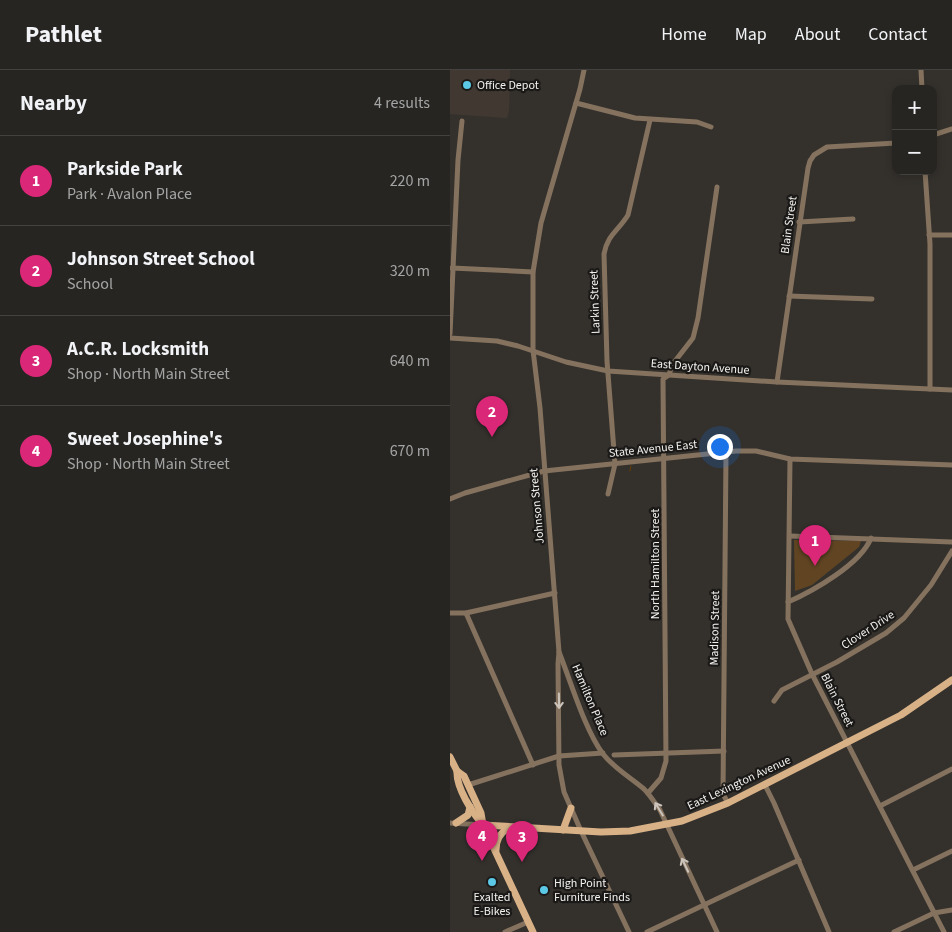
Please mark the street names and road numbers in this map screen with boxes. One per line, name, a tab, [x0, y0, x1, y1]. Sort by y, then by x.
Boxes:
street label: Blain Street	[777, 195, 801, 255]
street label: Larkin Street	[585, 270, 605, 334]
street label: East Dayton Avenue	[650, 355, 750, 379]
street label: State Avenue East	[608, 436, 698, 462]
street label: Johnson Street	[525, 467, 549, 545]
street label: North Hamilton Street	[647, 509, 664, 619]
street label: Madison Street	[706, 590, 724, 666]
street label: Clover Drive	[838, 606, 898, 654]
street label: Hamilton Place	[567, 662, 613, 738]
street label: Blain Street	[816, 670, 858, 730]
street label: East Lexington Avenue	[684, 752, 794, 814]

